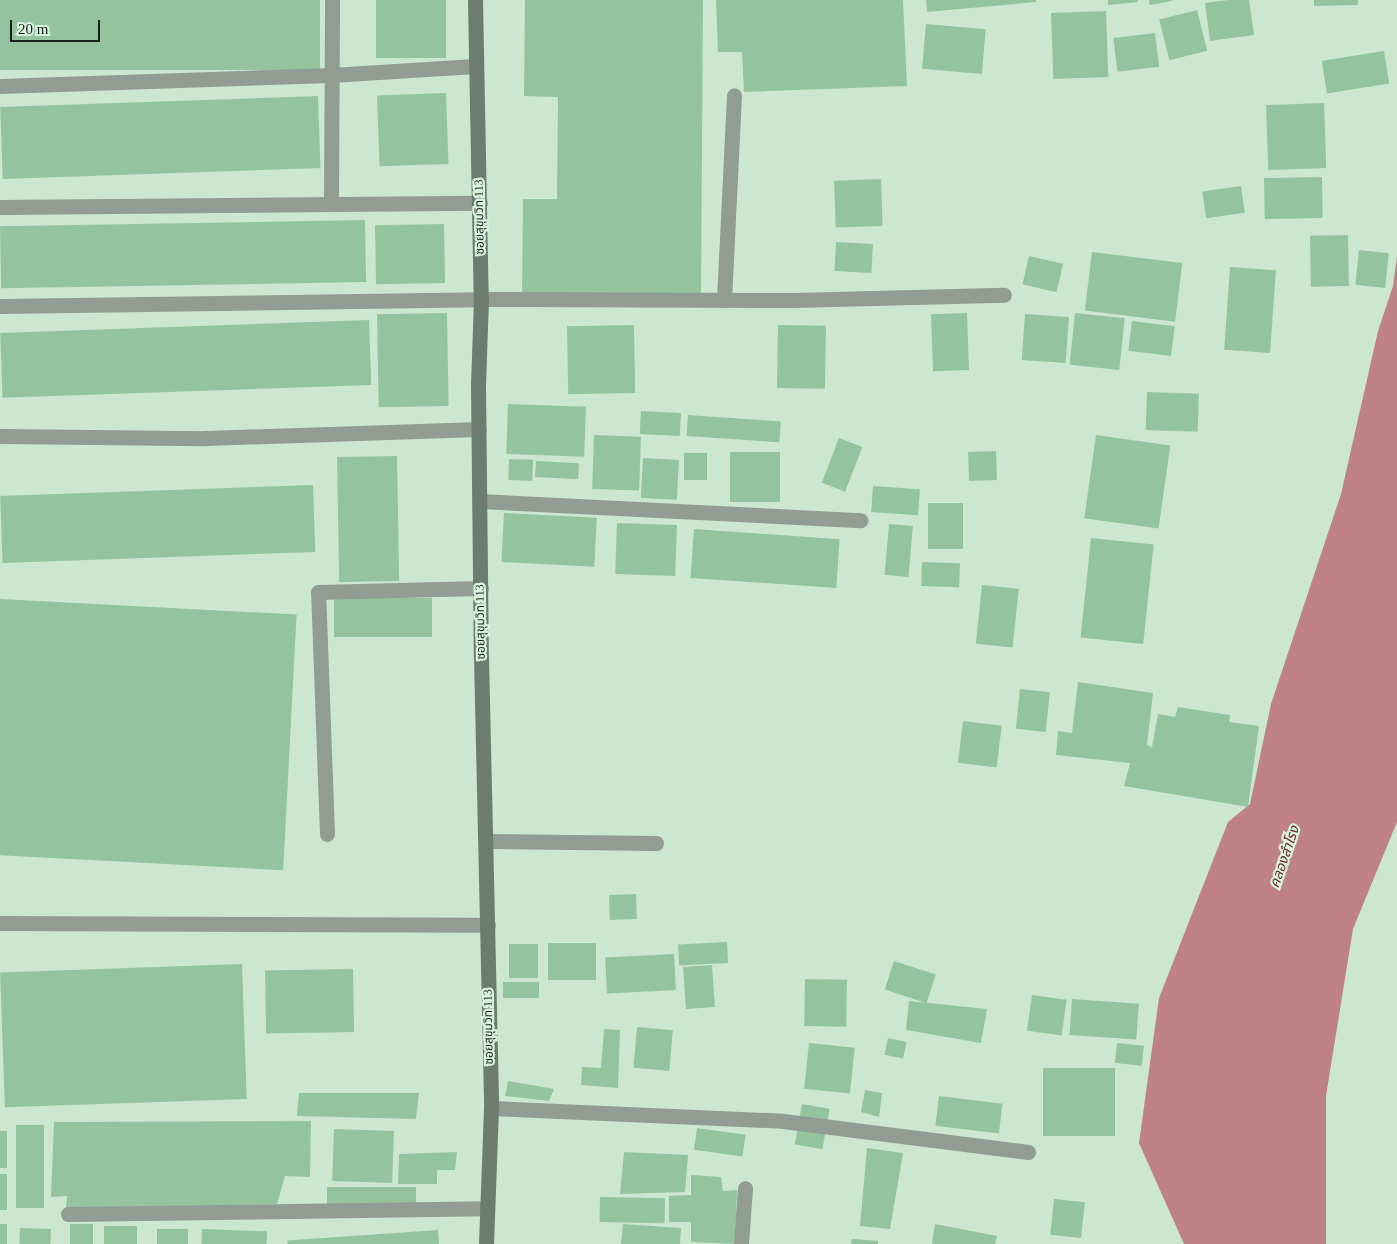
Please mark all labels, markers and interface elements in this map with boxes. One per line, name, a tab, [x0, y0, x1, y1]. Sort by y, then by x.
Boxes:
scale bar	[12, 10, 102, 42]
text: 20 m	[18, 21, 48, 37]
street label: ซอยสุขุมวิท 113	[472, 179, 488, 255]
street label: ซอยสุขุมวิท 113	[473, 584, 489, 660]
water label: คลองสำโรง	[1267, 824, 1303, 890]
street label: ซอยสุขุมวิท 113	[481, 989, 497, 1065]

